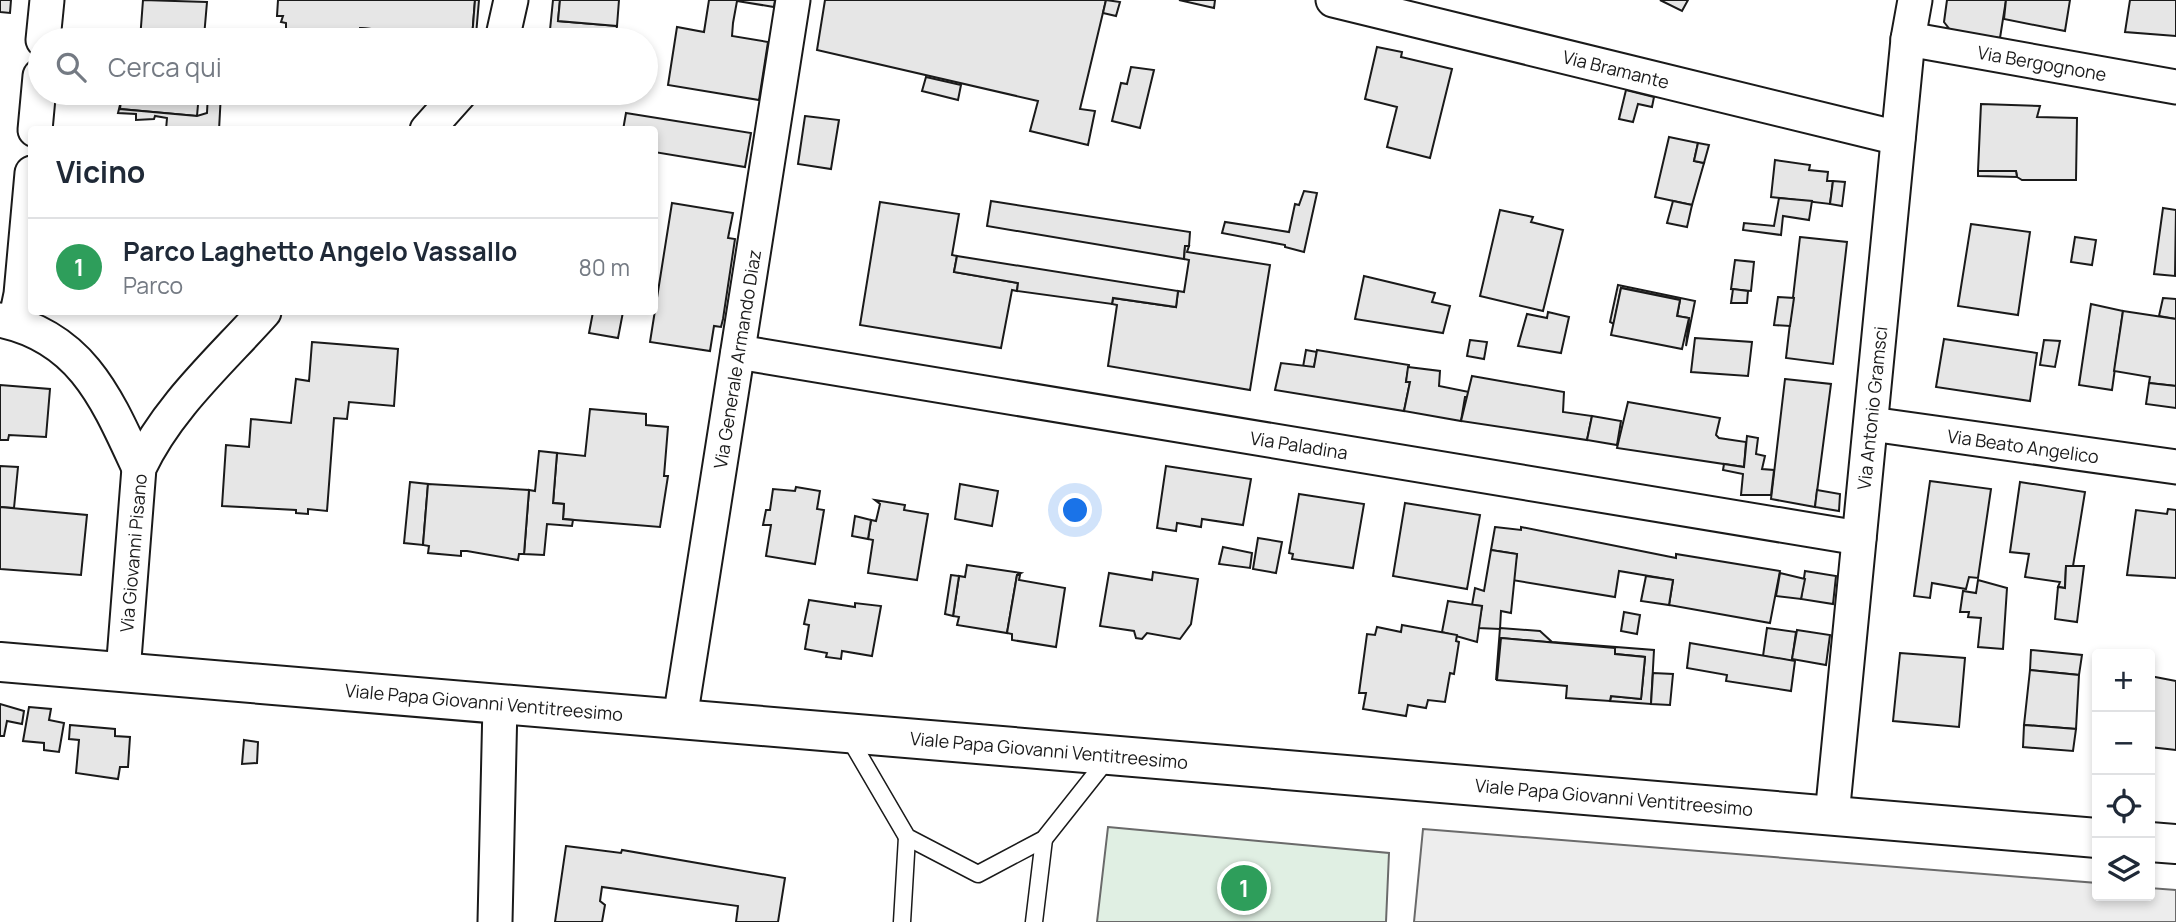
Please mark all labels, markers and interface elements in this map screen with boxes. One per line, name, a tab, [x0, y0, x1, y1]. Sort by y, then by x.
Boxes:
search box	[28, 28, 658, 105]
street label: Via Bergognone	[1976, 40, 2108, 86]
street label: Via Bramante	[1560, 44, 1672, 94]
icon: search	[52, 48, 90, 86]
text: Cerca qui	[108, 49, 222, 85]
text: Vicino	[56, 151, 145, 192]
text: Parco Laghetto Angelo Vassallo	[123, 233, 517, 269]
street label: Via Generale Armando Diaz	[708, 248, 766, 470]
text: 1	[74, 251, 84, 283]
text: 80 m	[579, 251, 630, 283]
text: Parco	[123, 269, 183, 301]
street label: Via Antonio Gramsci	[1851, 325, 1893, 491]
street label: Via Beato Angelico	[1946, 423, 2100, 469]
street label: Via Paladina	[1248, 425, 1350, 465]
street label: Via Giovanni Pisano	[114, 473, 152, 633]
your location	[1058, 493, 1092, 527]
map controls	[2092, 649, 2155, 901]
button: +	[2092, 649, 2155, 712]
street label: Viale Papa Giovanni Ventitreesimo	[344, 678, 624, 726]
button: −	[2092, 712, 2155, 775]
street label: Viale Papa Giovanni Ventitreesimo	[909, 726, 1189, 774]
street label: Viale Papa Giovanni Ventitreesimo	[1474, 773, 1754, 821]
button: locate	[2092, 775, 2155, 838]
button: layers	[2092, 838, 2155, 901]
pin: 1	[1221, 862, 1267, 914]

